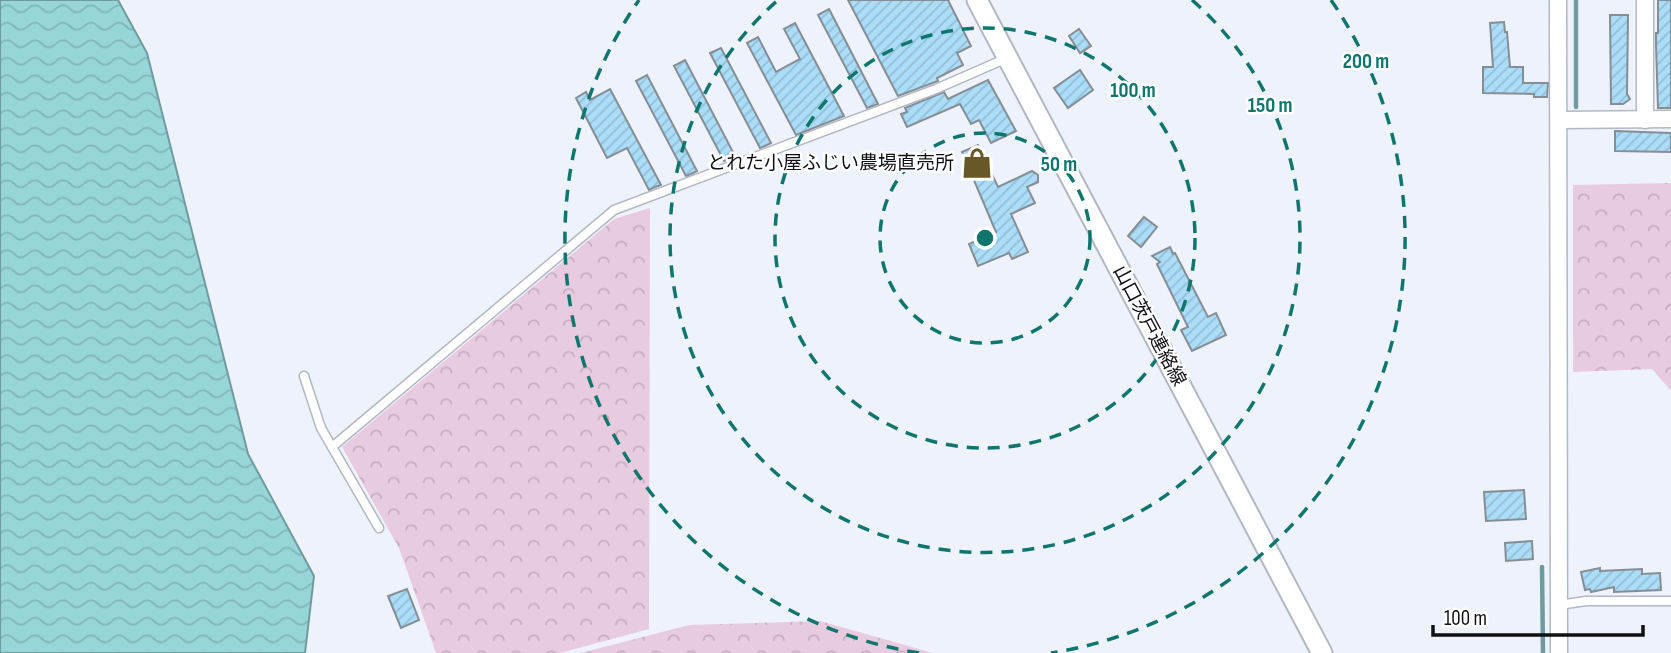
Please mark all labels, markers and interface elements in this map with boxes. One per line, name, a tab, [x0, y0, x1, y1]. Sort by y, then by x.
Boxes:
text: 200 m	[1343, 49, 1389, 74]
text: 100 m	[1110, 78, 1156, 103]
text: 150 m	[1248, 93, 1292, 118]
shop icon: とれた小屋ふじい農場直売所	[960, 146, 994, 180]
place label: とれた小屋ふじい農場直売所	[707, 152, 954, 175]
text: 50 m	[1041, 152, 1077, 177]
centre of rings	[973, 226, 997, 250]
street label: 山口茨戸連絡線	[1108, 262, 1190, 390]
scale bar	[1433, 594, 1643, 638]
text: 100 m	[1444, 606, 1487, 631]

